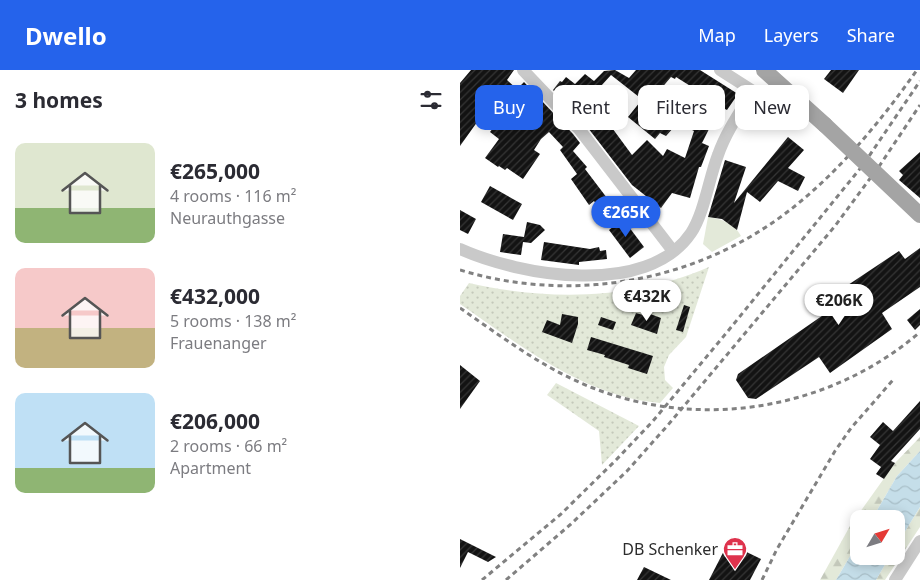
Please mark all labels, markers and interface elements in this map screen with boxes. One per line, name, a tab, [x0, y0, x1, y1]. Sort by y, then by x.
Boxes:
text: Dwello	[25, 19, 107, 52]
text: Map	[698, 23, 736, 47]
text: Layers	[764, 23, 819, 47]
text: Share	[847, 23, 895, 47]
chip: Buy	[475, 85, 543, 130]
chip: Rent	[553, 85, 628, 130]
chip: Filters	[638, 85, 725, 130]
chip: New	[735, 85, 809, 130]
text: 3 homes	[15, 86, 103, 114]
icon: filters	[417, 86, 445, 114]
text: €265,000	[170, 157, 260, 185]
icon: home	[55, 163, 115, 223]
text: 4 rooms · 116 m²	[170, 185, 296, 207]
pin: €265K	[591, 196, 661, 238]
text: €265K	[602, 201, 650, 223]
text: Neurauthgasse	[170, 207, 285, 229]
pin: €432K	[612, 280, 682, 322]
text: €432,000	[170, 282, 260, 310]
pin: €206K	[804, 284, 874, 326]
text: €432K	[623, 285, 671, 307]
icon: home	[55, 288, 115, 348]
text: €206K	[815, 289, 863, 311]
text: 5 rooms · 138 m²	[170, 310, 296, 332]
text: Frauenanger	[170, 332, 267, 354]
text: €206,000	[170, 407, 260, 435]
icon: home	[55, 413, 115, 473]
text: 2 rooms · 66 m²	[170, 435, 287, 457]
text: Apartment	[170, 457, 251, 479]
north arrow	[850, 510, 905, 565]
map controls	[850, 510, 905, 565]
office icon: DB Schenker	[722, 536, 748, 570]
place label: DB Schenker	[622, 538, 718, 560]

